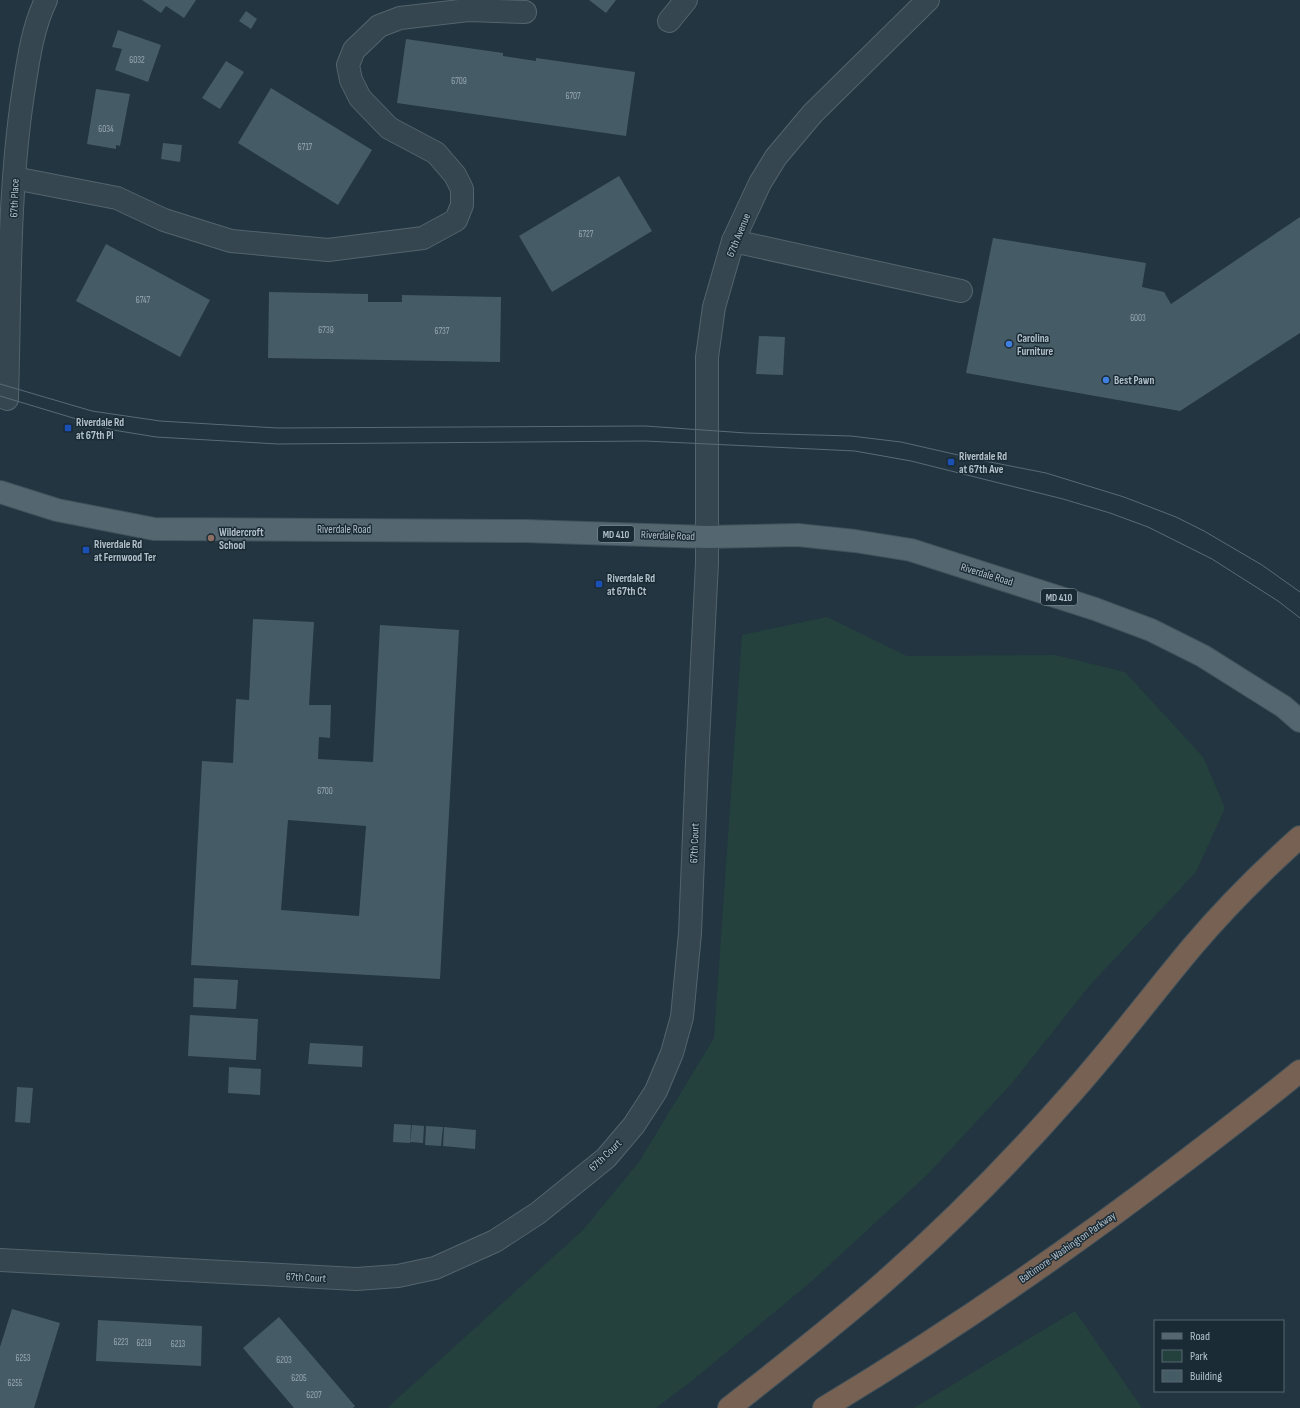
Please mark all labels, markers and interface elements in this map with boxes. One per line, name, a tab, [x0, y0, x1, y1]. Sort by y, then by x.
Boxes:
house number: 6032	[129, 55, 145, 66]
house number: 6709	[451, 76, 467, 87]
house number: 6707	[565, 91, 581, 102]
house number: 6034	[98, 124, 114, 135]
house number: 6717	[298, 142, 313, 153]
street label: 67th Place	[7, 178, 22, 218]
street label: 67th Avenue	[724, 211, 753, 259]
house number: 6727	[579, 229, 594, 240]
house number: 6747	[136, 295, 151, 306]
house number: 6003	[1130, 313, 1146, 324]
house number: 6739	[318, 325, 334, 336]
house number: 6737	[435, 326, 450, 337]
place label: Carolina Furniture	[1017, 332, 1054, 358]
marker: Carolina Furniture	[1004, 339, 1014, 349]
place label: Best Pawn	[1114, 374, 1154, 387]
marker: Best Pawn	[1101, 375, 1111, 385]
place label: Riverdale Rd at 67th Pl	[76, 416, 124, 442]
marker: Riverdale Rd at 67th Pl	[63, 423, 73, 433]
place label: Riverdale Rd at 67th Ave	[959, 450, 1007, 476]
marker: Riverdale Rd at 67th Ave	[946, 457, 956, 467]
street label: Riverdale Road	[317, 523, 371, 536]
place label: Wildercroft School	[219, 526, 264, 552]
road number: MD 410	[598, 526, 634, 542]
street label: Riverdale Road	[641, 528, 696, 543]
marker: Wildercroft School	[206, 533, 216, 543]
place label: Riverdale Rd at Fernwood Ter	[94, 538, 157, 564]
marker: Riverdale Rd at Fernwood Ter	[81, 545, 91, 555]
street label: Riverdale Road	[959, 560, 1015, 589]
place label: Riverdale Rd at 67th Ct	[607, 572, 655, 598]
marker: Riverdale Rd at 67th Ct	[594, 579, 604, 589]
road number: MD 410	[1041, 589, 1077, 605]
house number: 6700	[317, 786, 333, 797]
street label: 67th Court	[687, 822, 702, 863]
street label: 67th Court	[586, 1136, 625, 1174]
street label: Baltimore-Washington Parkway	[1016, 1209, 1119, 1286]
street label: 67th Court	[286, 1270, 327, 1285]
legend	[1154, 1320, 1284, 1392]
text: Road	[1190, 1329, 1210, 1344]
house number: 6223	[113, 1337, 129, 1348]
house number: 6219	[137, 1338, 151, 1349]
house number: 6213	[171, 1339, 186, 1350]
text: Park	[1190, 1349, 1208, 1364]
house number: 6253	[15, 1353, 31, 1364]
house number: 6203	[276, 1355, 292, 1366]
text: Building	[1190, 1369, 1222, 1384]
house number: 6205	[291, 1373, 307, 1384]
house number: 6255	[8, 1378, 23, 1389]
house number: 6207	[306, 1390, 322, 1401]

